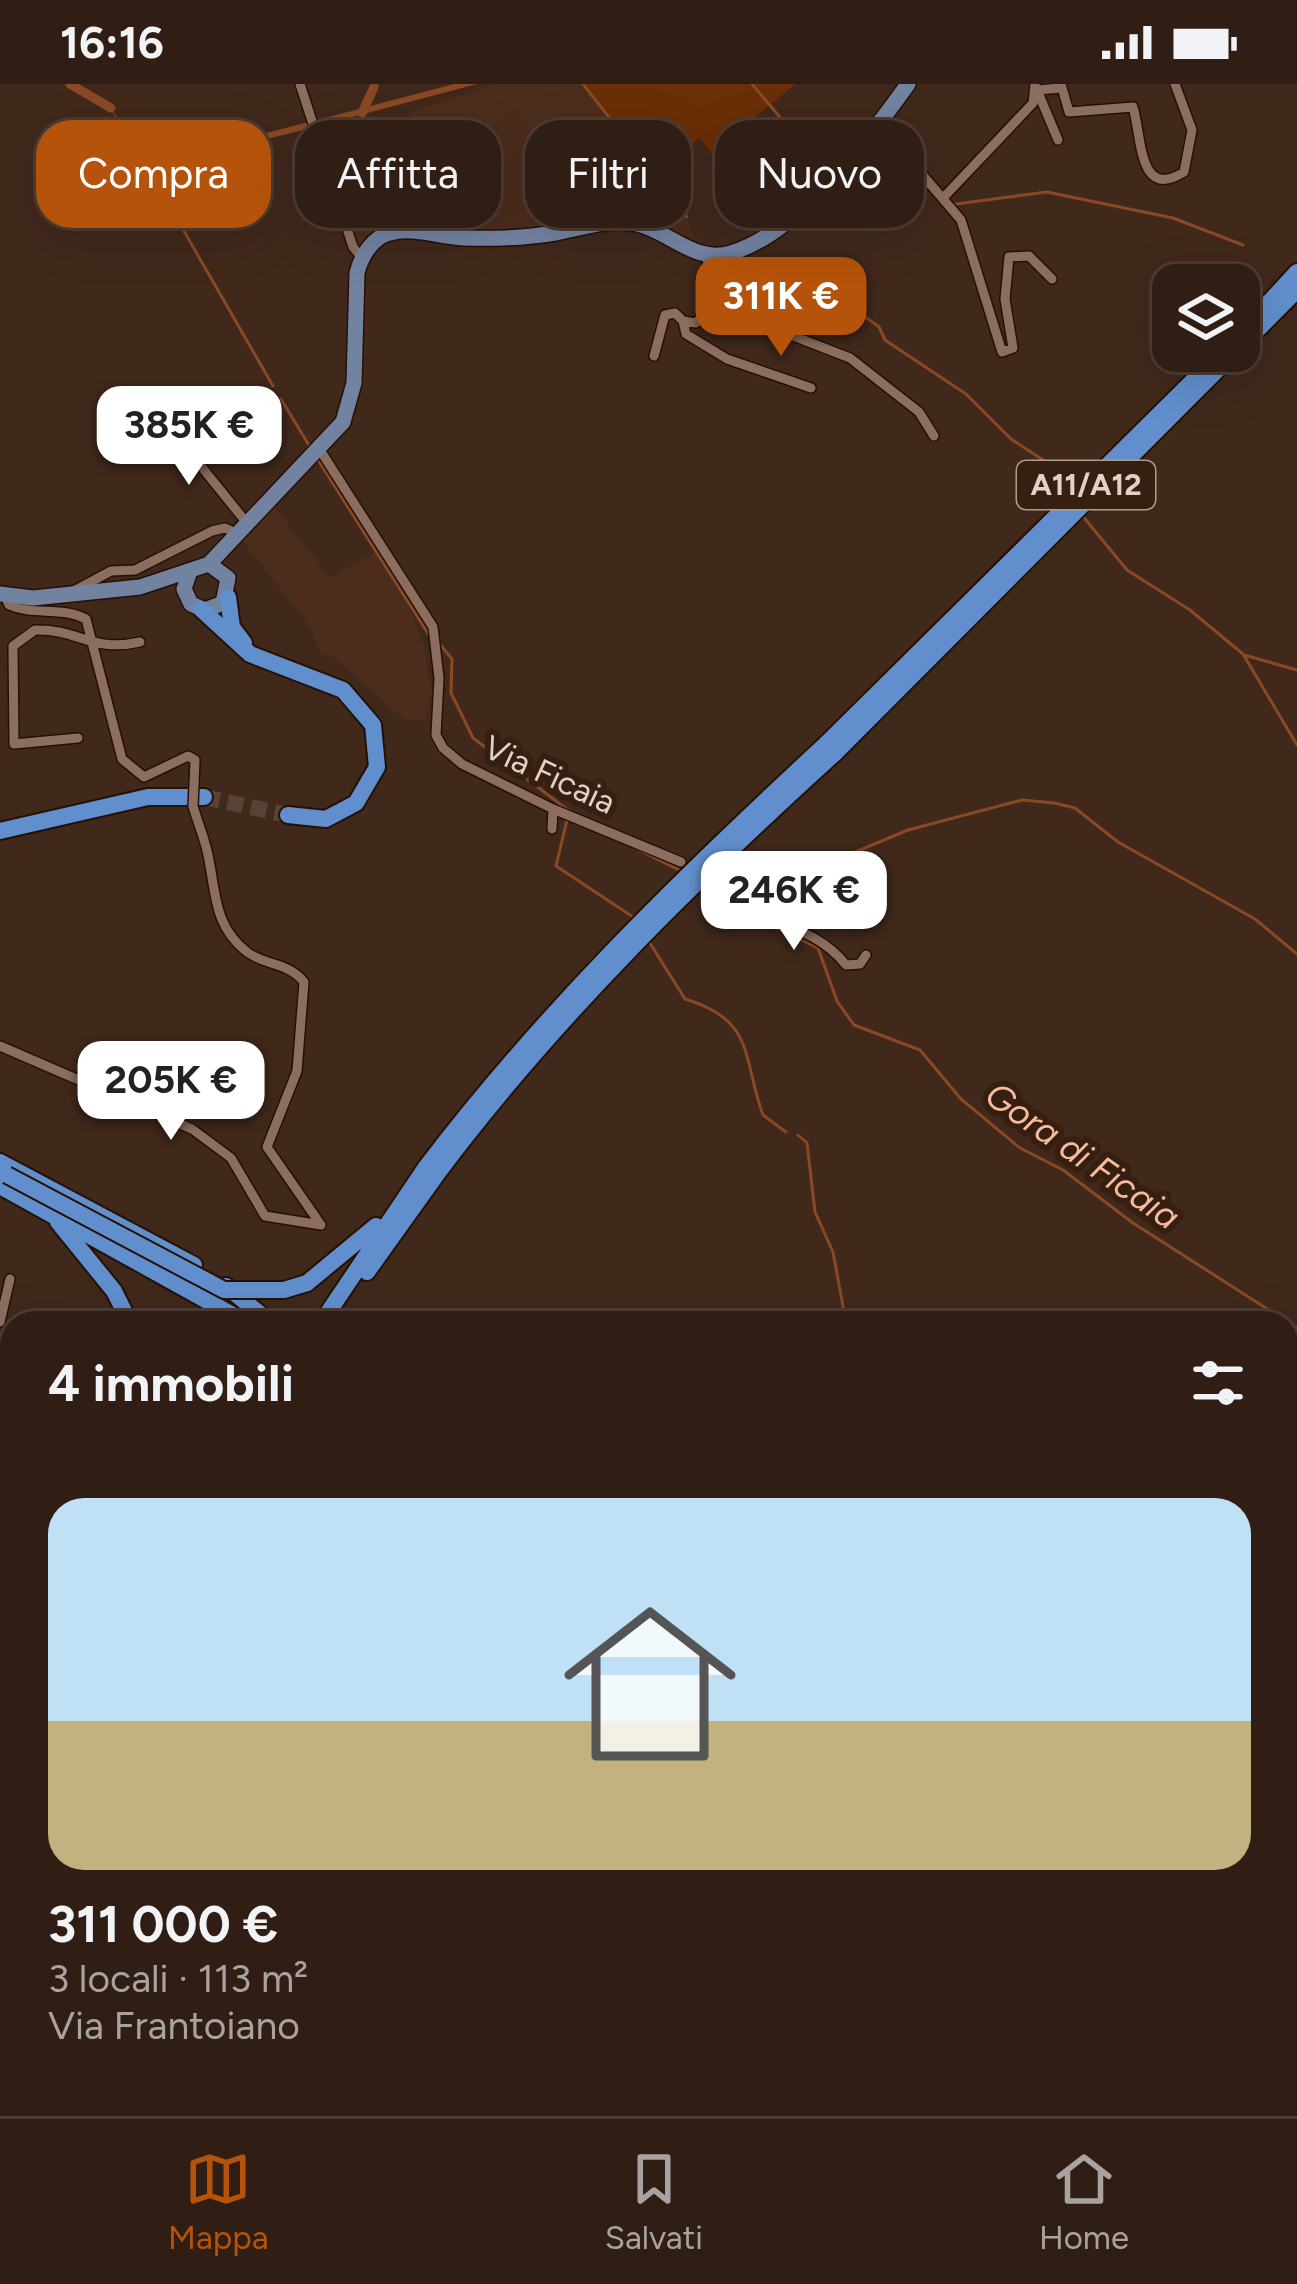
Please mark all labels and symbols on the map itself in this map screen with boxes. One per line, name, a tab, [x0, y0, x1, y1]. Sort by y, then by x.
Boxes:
pin: 311K €	[683, 257, 879, 359]
pin: 385K €	[91, 386, 287, 488]
road number: A11/A12	[1017, 461, 1155, 509]
street label: Via Ficaia	[478, 727, 622, 822]
pin: 246K €	[696, 851, 892, 953]
pin: 205K €	[73, 1041, 269, 1143]
water label: Gora di Ficaia	[977, 1073, 1188, 1238]

